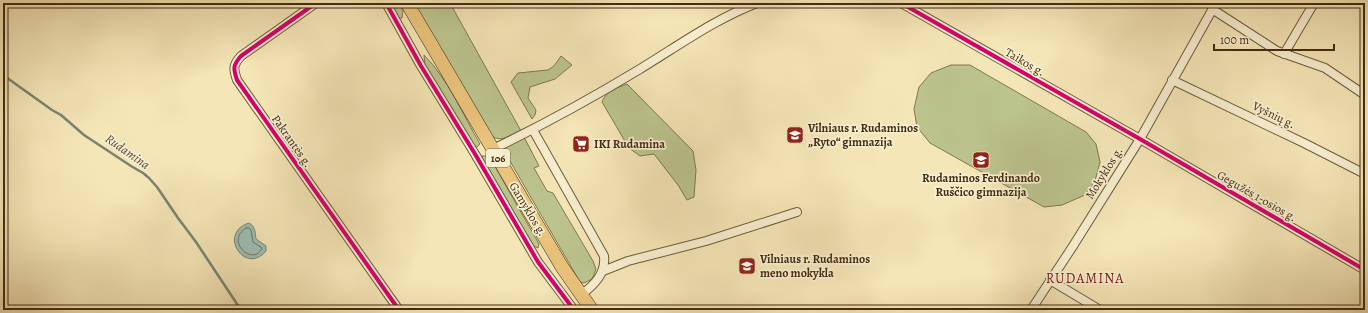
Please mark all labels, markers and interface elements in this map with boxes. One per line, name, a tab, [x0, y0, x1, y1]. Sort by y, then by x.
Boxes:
scale bar	[1214, 26, 1334, 52]
text: 100 m	[1220, 32, 1249, 48]
street label: Taikos g.	[1002, 44, 1048, 80]
street label: Vyšnių g.	[1249, 97, 1298, 132]
street label: Pakrantės g.	[268, 112, 316, 170]
place label: Vilniaus r. Rudaminos „Ryto“ gimnazija	[807, 120, 918, 150]
school or university icon: Vilniaus r. Rudaminos „Ryto“ gimnazija	[785, 125, 805, 145]
water label: Rudamina	[102, 130, 153, 173]
supermarket icon: IKI Rudamina	[571, 134, 591, 154]
place label: IKI Rudamina	[594, 136, 665, 152]
street label: Mokyklos g.	[1082, 144, 1126, 202]
road number: 106	[486, 149, 510, 167]
school or university icon: Rudaminos Ferdinando Ruščico gimnazija	[971, 150, 991, 170]
street label: Gegužės 1-osios g.	[1214, 167, 1300, 225]
place label: Rudaminos Ferdinando Ruščico gimnazija	[922, 170, 1040, 200]
street label: Gamyklos g.	[506, 179, 550, 239]
place label: Vilniaus r. Rudaminos meno mokykla	[759, 251, 870, 281]
school or university icon: Vilniaus r. Rudaminos meno mokykla	[737, 256, 757, 276]
district label: RUDAMINA	[1046, 269, 1124, 288]

